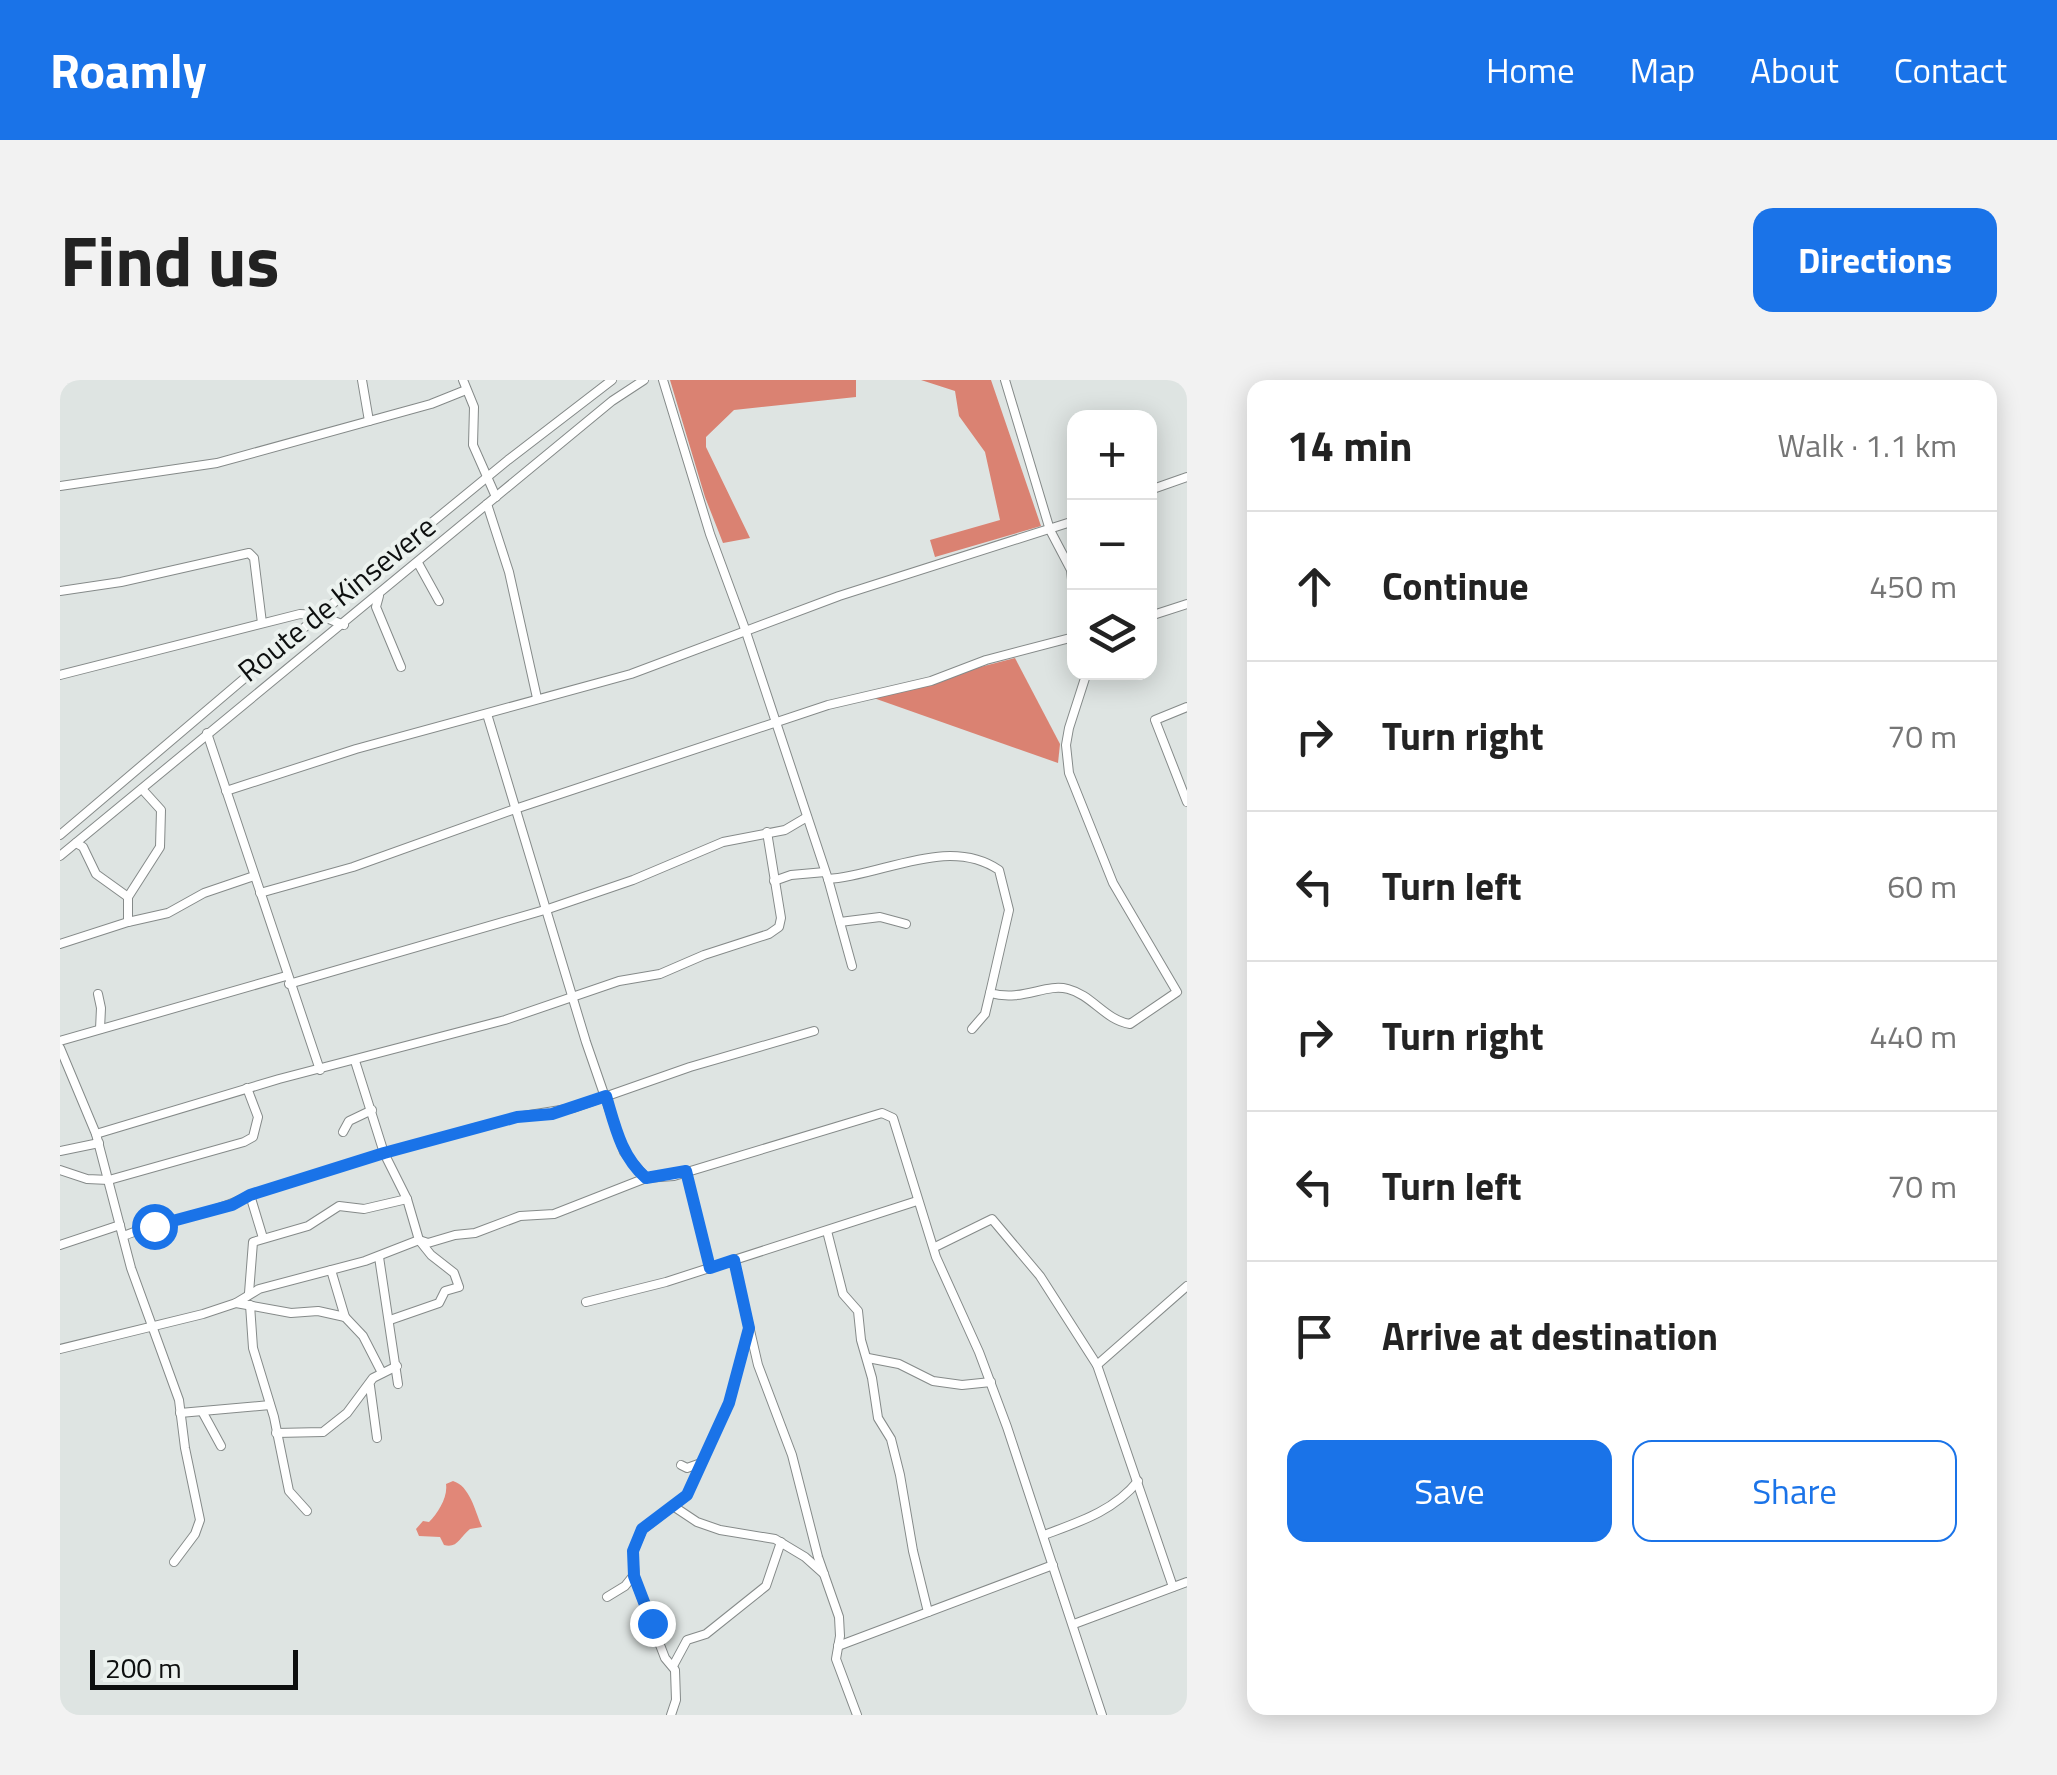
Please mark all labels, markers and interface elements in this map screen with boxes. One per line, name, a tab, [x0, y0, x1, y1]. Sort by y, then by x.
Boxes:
text: Roamly	[50, 34, 207, 107]
text: Home	[1486, 43, 1575, 97]
text: Map	[1630, 43, 1695, 97]
text: About	[1750, 43, 1839, 97]
text: Contact	[1894, 43, 2007, 97]
text: Find us	[60, 207, 280, 313]
button: Directions	[1753, 208, 1997, 312]
map controls	[1067, 410, 1157, 680]
button: +	[1067, 410, 1157, 500]
text: 14 min	[1287, 413, 1413, 477]
text: Walk · 1.1 km	[1777, 421, 1957, 469]
button: −	[1067, 500, 1157, 590]
street label: Route de Kinsevere	[227, 504, 445, 693]
text: Continue	[1382, 557, 1529, 615]
icon: ahead	[1287, 559, 1342, 614]
text: 450 m	[1869, 562, 1957, 610]
button: layers	[1067, 590, 1157, 680]
text: Turn right	[1382, 707, 1544, 765]
icon: right	[1287, 709, 1342, 764]
text: 70 m	[1887, 712, 1957, 760]
text: Turn left	[1382, 857, 1522, 915]
icon: left	[1287, 859, 1342, 914]
text: 60 m	[1887, 862, 1957, 910]
text: Turn right	[1382, 1007, 1544, 1065]
icon: right	[1287, 1009, 1342, 1064]
text: 440 m	[1869, 1012, 1957, 1060]
text: Turn left	[1382, 1157, 1522, 1215]
icon: left	[1287, 1159, 1342, 1214]
text: 70 m	[1887, 1162, 1957, 1210]
route start	[132, 1204, 178, 1250]
text: Arrive at destination	[1382, 1307, 1718, 1365]
icon: arrive	[1287, 1309, 1342, 1364]
button: Save	[1287, 1440, 1612, 1542]
button: Share	[1632, 1440, 1957, 1542]
route end	[630, 1601, 676, 1647]
scale bar	[90, 1645, 298, 1690]
text: 200 m	[105, 1646, 182, 1689]

